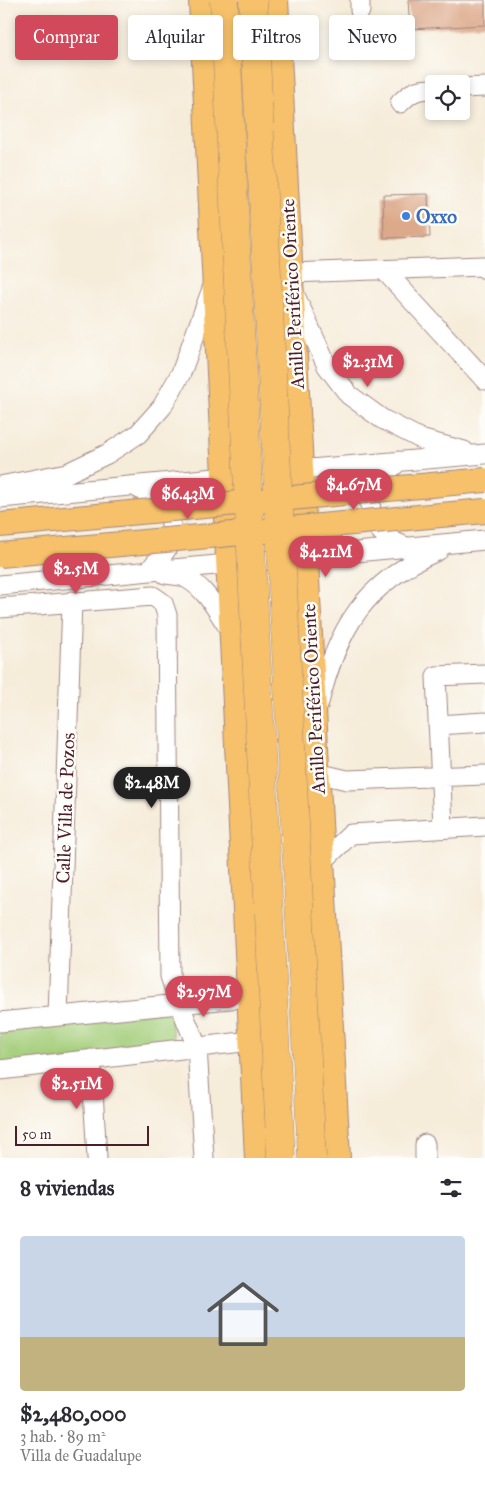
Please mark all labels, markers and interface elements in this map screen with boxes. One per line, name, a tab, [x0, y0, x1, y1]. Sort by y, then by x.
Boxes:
chip: Comprar	[15, 15, 118, 60]
chip: Alquilar	[128, 15, 223, 60]
chip: Filtros	[233, 15, 319, 60]
chip: Nuevo	[329, 15, 415, 60]
map controls	[425, 75, 470, 120]
button: locate	[425, 75, 470, 120]
street label: Anillo Periférico Oriente	[276, 198, 309, 391]
place label: Oxxo	[416, 205, 457, 228]
marker: Oxxo	[400, 210, 412, 222]
pin: $2.31M	[327, 346, 409, 388]
text: $2.31M	[343, 352, 393, 371]
pin: $4.67M	[313, 468, 395, 511]
text: $4.67M	[326, 475, 382, 494]
pin: $6.43M	[147, 478, 229, 520]
text: $6.43M	[161, 484, 215, 503]
pin: $4.21M	[285, 536, 367, 578]
text: $4.21M	[300, 542, 352, 561]
pin: $2.5M	[41, 552, 111, 595]
text: $2.5M	[54, 559, 98, 578]
street label: Anillo Periférico Oriente	[297, 603, 330, 796]
street label: Calle Villa de Pozos	[51, 732, 80, 884]
pin: $2.48M	[111, 766, 193, 809]
text: $2.48M	[124, 773, 180, 792]
pin: $2.97M	[163, 976, 245, 1018]
text: $2.97M	[177, 982, 231, 1001]
pin: $2.51M	[36, 1068, 118, 1110]
text: $2.51M	[51, 1074, 103, 1093]
scale bar	[15, 1123, 149, 1146]
text: 50 m	[22, 1126, 51, 1143]
icon: filters	[437, 1174, 465, 1202]
text: 8 viviendas	[20, 1175, 114, 1201]
icon: home	[198, 1269, 288, 1359]
text: $2,480,000	[20, 1401, 126, 1427]
text: 3 hab. · 89 m²	[20, 1427, 106, 1446]
text: Villa de Guadalupe	[20, 1446, 142, 1465]

